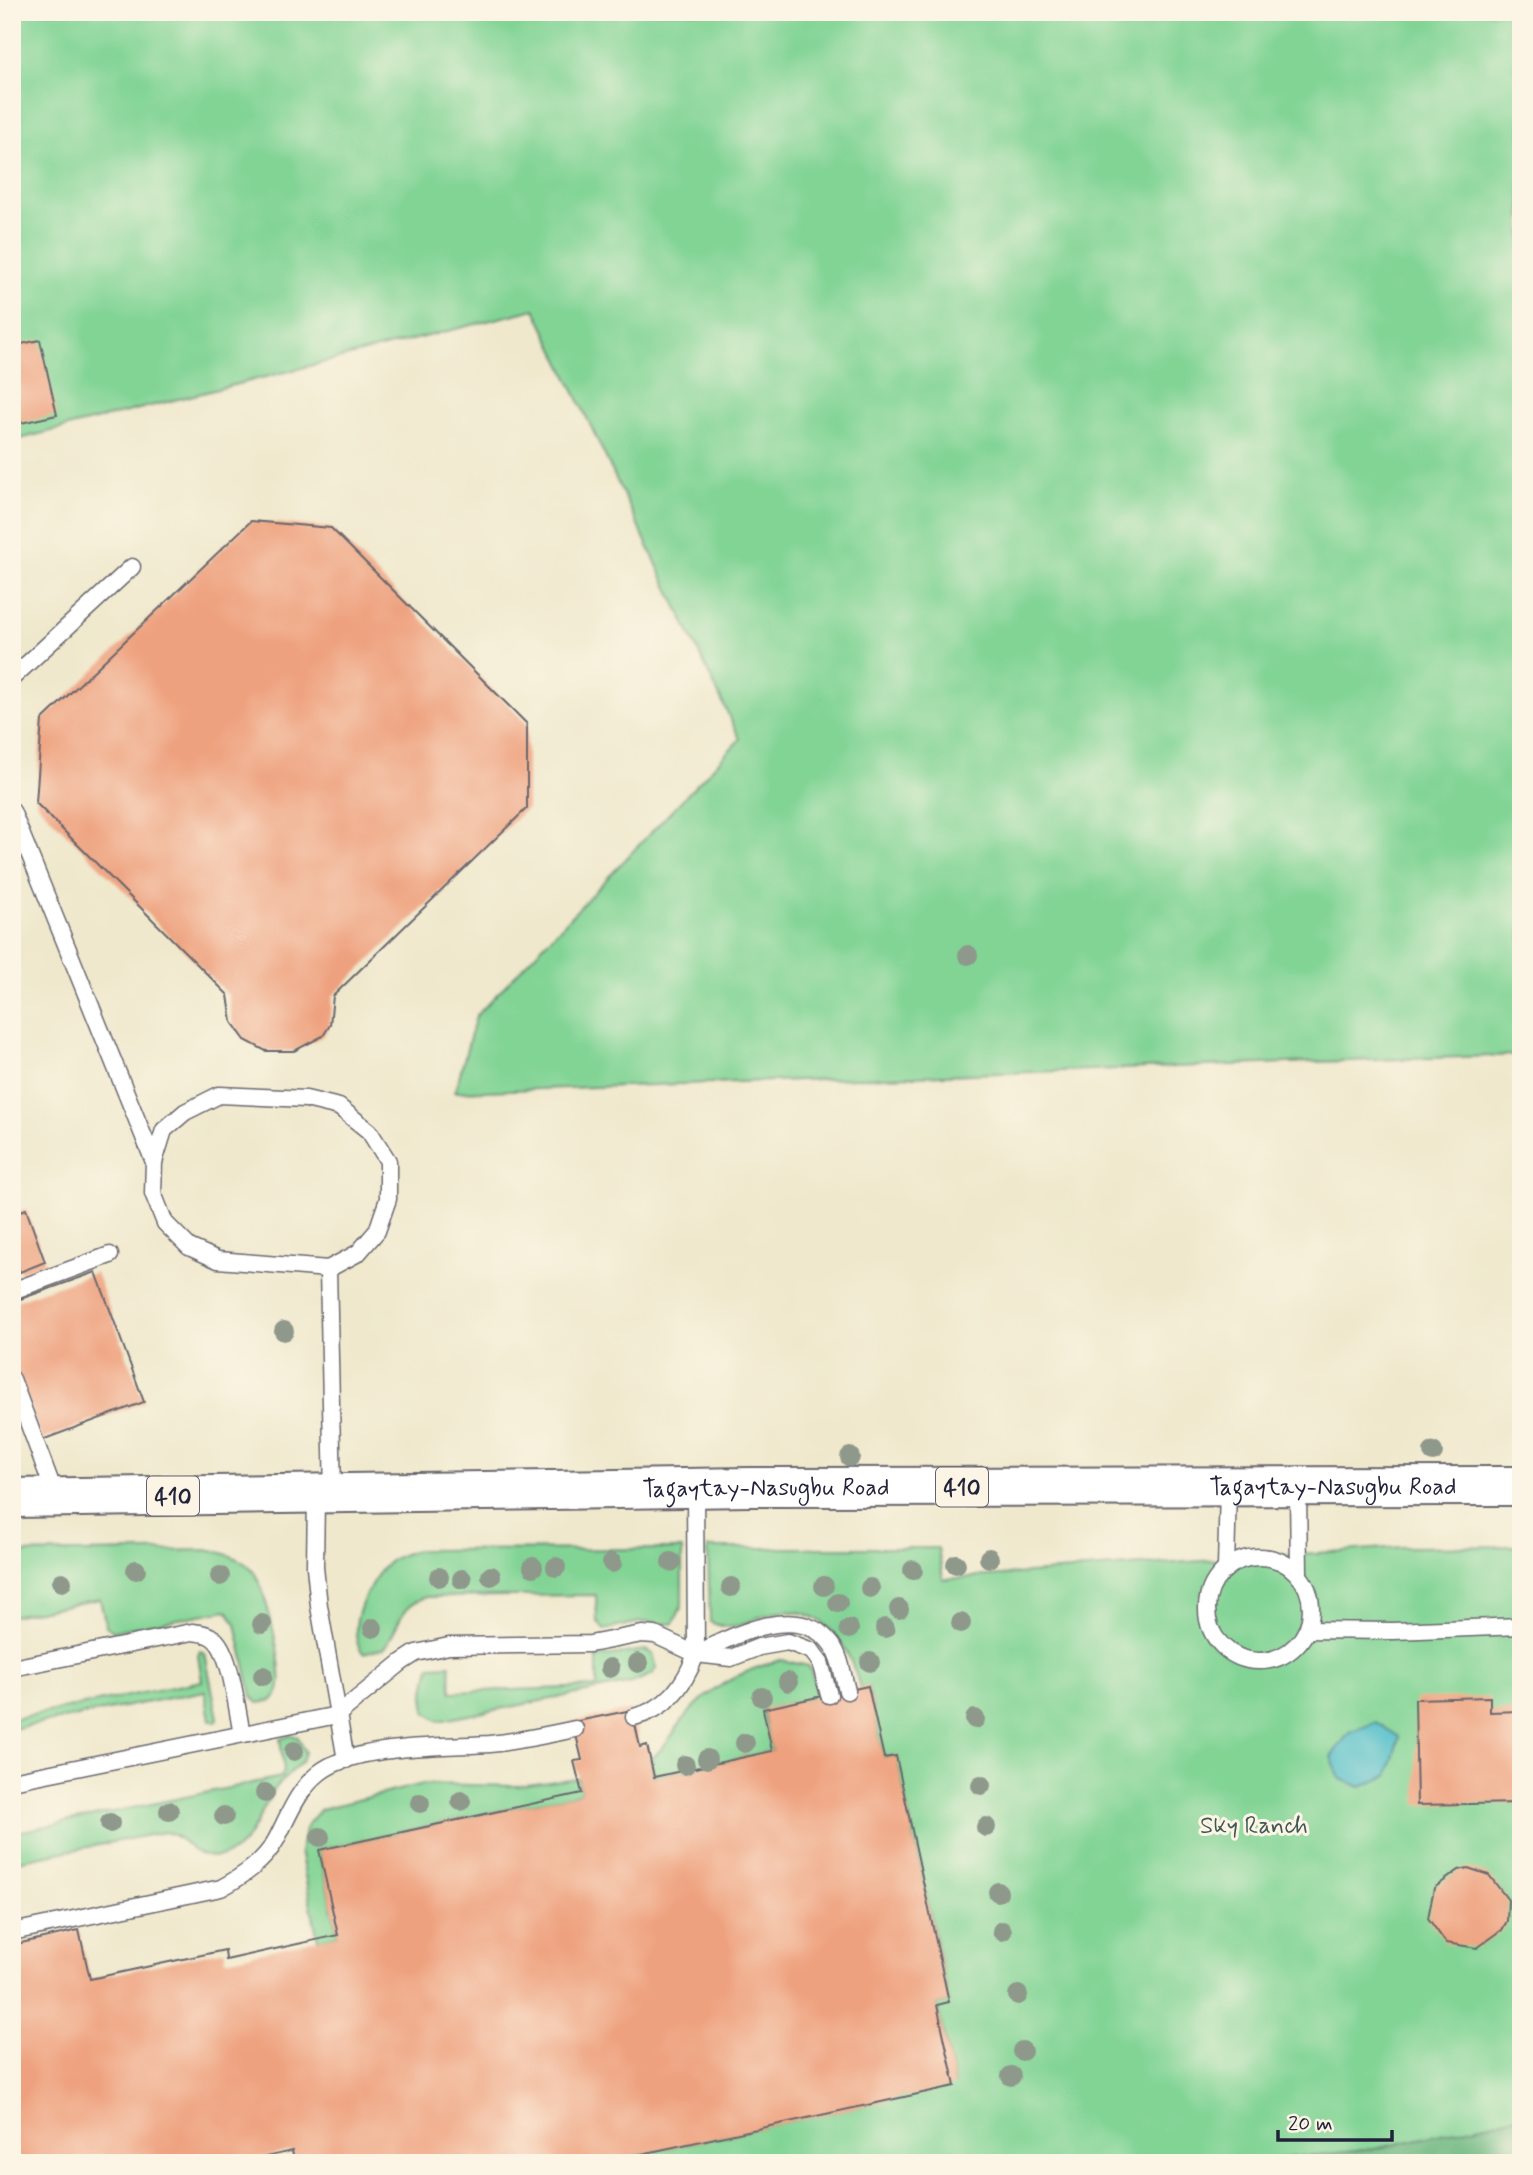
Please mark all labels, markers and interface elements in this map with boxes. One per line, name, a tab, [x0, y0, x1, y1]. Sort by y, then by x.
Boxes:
road number: 410	[936, 1468, 988, 1506]
street label: Tagaytay-Nasugbu Road	[1209, 1472, 1457, 1506]
street label: Tagaytay-Nasugbu Road	[642, 1473, 890, 1508]
road number: 410	[147, 1476, 199, 1516]
park label: Sky Ranch	[1200, 1811, 1308, 1842]
scale bar	[1278, 2098, 1391, 2142]
text: 20 m	[1288, 2110, 1333, 2138]

